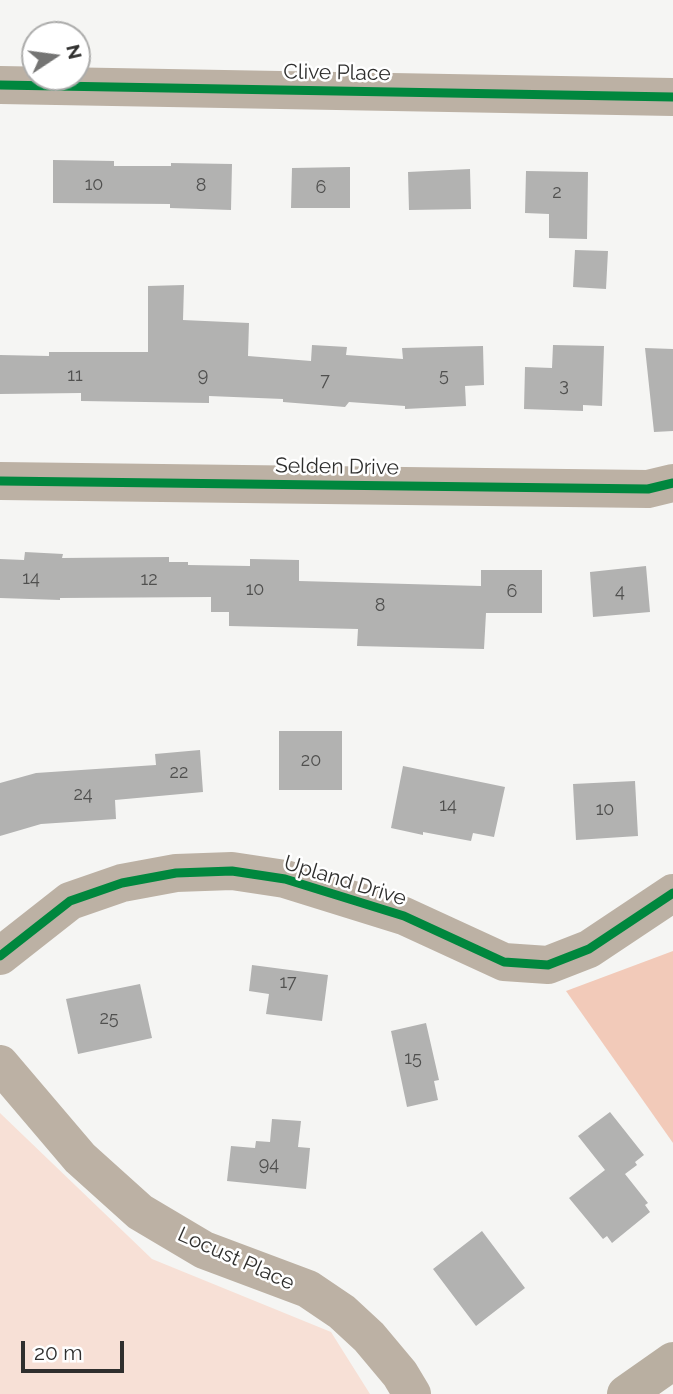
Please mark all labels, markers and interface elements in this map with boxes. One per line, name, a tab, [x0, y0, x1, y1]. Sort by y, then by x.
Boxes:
north arrow	[21, 21, 91, 91]
text: N	[62, 42, 87, 61]
street label: Clive Place	[283, 59, 391, 87]
house number: 10	[85, 174, 103, 196]
house number: 8	[196, 175, 206, 197]
house number: 6	[316, 177, 326, 199]
house number: 2	[552, 182, 562, 204]
house number: 11	[67, 365, 83, 387]
house number: 9	[198, 365, 208, 387]
house number: 5	[439, 365, 449, 387]
house number: 7	[320, 370, 330, 392]
house number: 3	[559, 375, 569, 397]
street label: Selden Drive	[275, 453, 399, 481]
house number: 14	[22, 568, 40, 590]
house number: 12	[140, 569, 158, 591]
house number: 10	[246, 579, 264, 601]
house number: 6	[507, 581, 517, 603]
house number: 4	[615, 581, 625, 603]
house number: 8	[375, 595, 385, 617]
house number: 20	[301, 750, 321, 772]
house number: 22	[170, 762, 188, 784]
house number: 24	[73, 784, 93, 806]
house number: 14	[439, 795, 457, 817]
house number: 10	[596, 799, 614, 821]
street label: Upland Drive	[281, 850, 409, 912]
house number: 17	[279, 972, 297, 994]
house number: 25	[99, 1008, 119, 1030]
house number: 15	[404, 1048, 422, 1070]
house number: 94	[259, 1154, 279, 1176]
street label: Locust Place	[174, 1222, 298, 1296]
scale bar	[24, 1328, 128, 1372]
text: 20 m	[34, 1340, 82, 1365]

